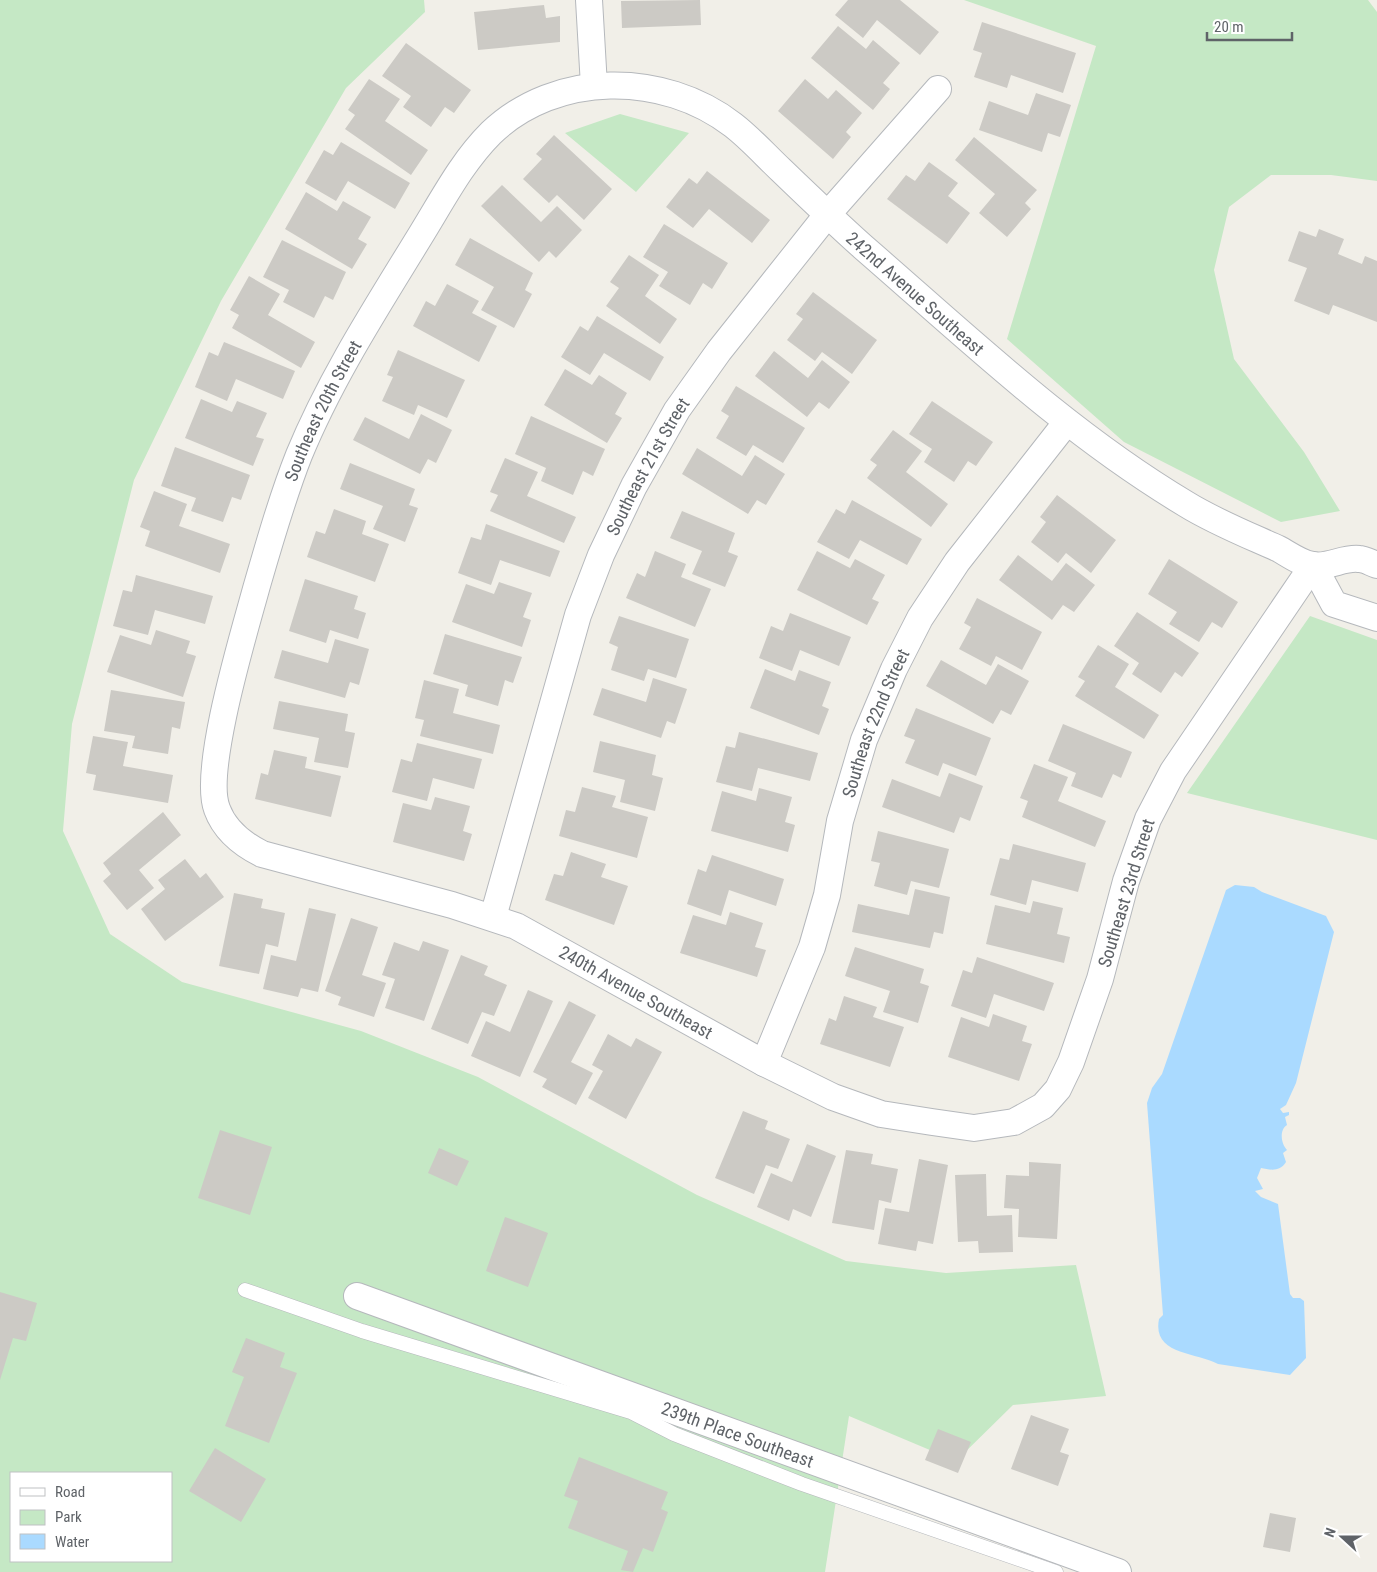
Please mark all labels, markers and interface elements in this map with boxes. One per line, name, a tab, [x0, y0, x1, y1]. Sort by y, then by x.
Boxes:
scale bar	[1207, 10, 1292, 42]
text: 20 m	[1214, 18, 1244, 36]
street label: 242nd Avenue Southeast	[843, 227, 989, 359]
street label: Southeast 20th Street	[280, 336, 365, 484]
street label: Southeast 21st Street	[602, 393, 693, 539]
street label: Southeast 22nd Street	[837, 645, 913, 800]
street label: Southeast 23rd Street	[1093, 816, 1159, 970]
street label: 240th Avenue Southeast	[555, 941, 717, 1043]
street label: 239th Place Southeast	[659, 1397, 817, 1471]
legend	[10, 1472, 172, 1562]
text: Road	[55, 1483, 85, 1501]
text: Park	[55, 1508, 82, 1526]
north arrow	[1317, 1512, 1367, 1562]
text: N	[1321, 1525, 1339, 1539]
text: Water	[55, 1533, 90, 1551]

